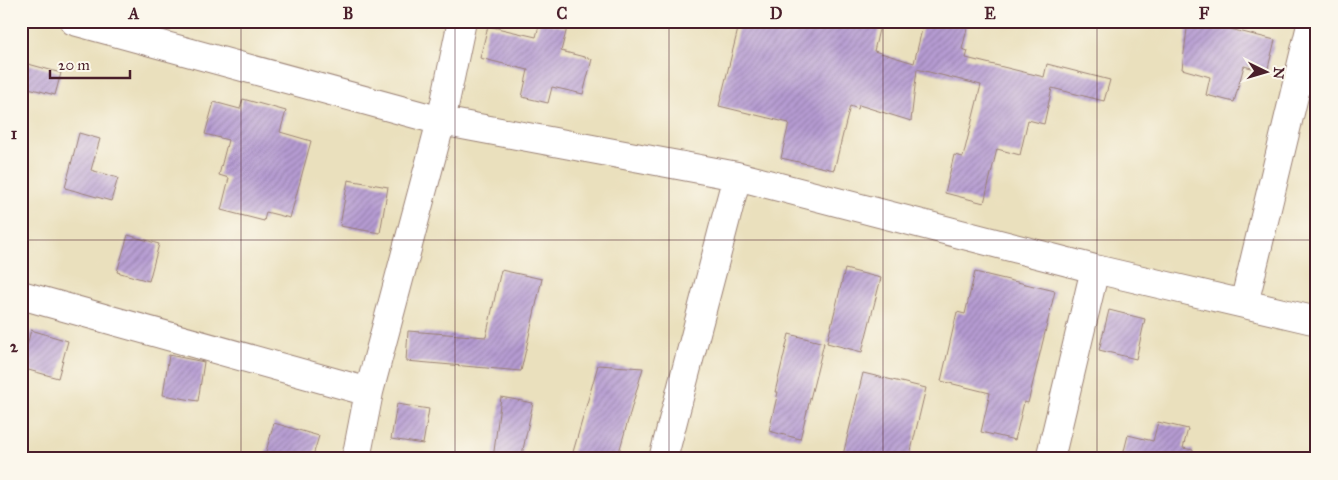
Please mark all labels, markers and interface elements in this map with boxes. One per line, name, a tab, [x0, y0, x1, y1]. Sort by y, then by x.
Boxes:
text: A	[128, 4, 140, 23]
text: B	[343, 4, 353, 23]
text: C	[557, 4, 568, 23]
text: D	[770, 4, 783, 23]
text: E	[984, 4, 996, 23]
text: F	[1199, 4, 1210, 23]
scale bar	[50, 48, 130, 80]
north arrow	[1240, 48, 1290, 98]
text: 20 m	[58, 56, 90, 74]
text: N	[1269, 66, 1287, 80]
text: 1	[11, 124, 18, 143]
text: 2	[10, 337, 19, 356]

